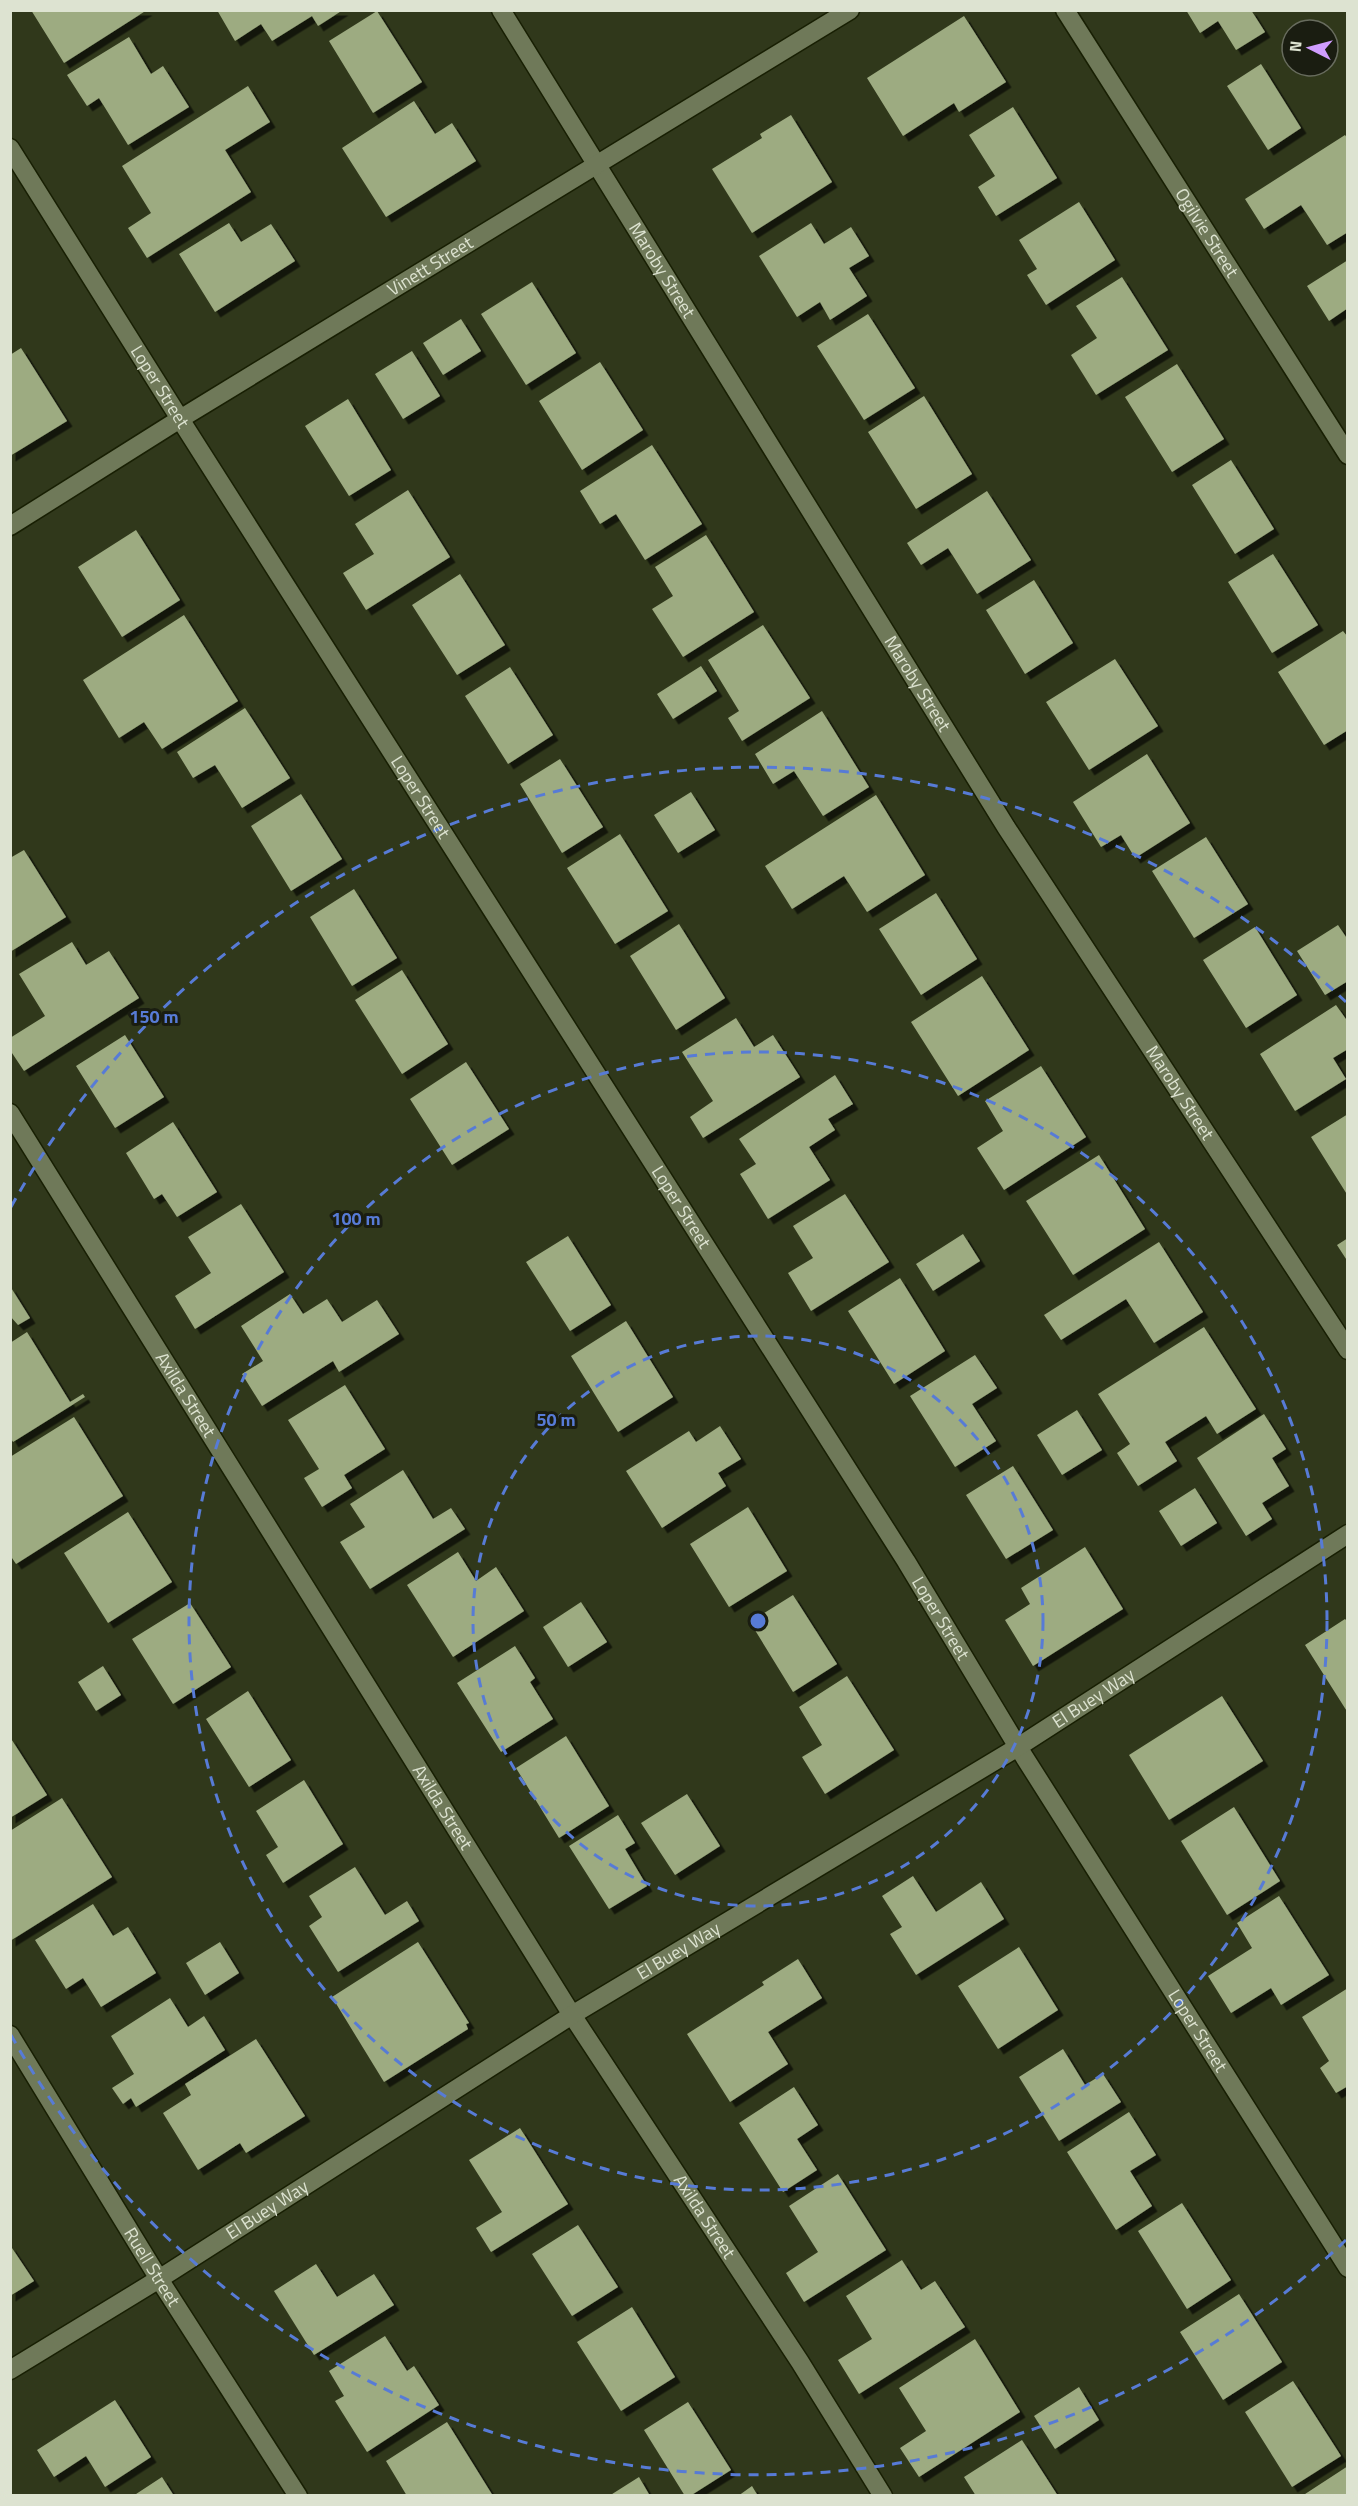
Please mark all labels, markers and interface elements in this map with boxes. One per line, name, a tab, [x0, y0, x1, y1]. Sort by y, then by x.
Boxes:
north arrow	[1280, 18, 1340, 78]
text: N	[1283, 40, 1308, 53]
street label: Ogilvie Street	[1168, 182, 1246, 283]
street label: Maroby Street	[622, 217, 703, 324]
street label: Vinett Street	[382, 229, 479, 302]
street label: Loper Street	[124, 340, 197, 434]
street label: Maroby Street	[878, 630, 958, 737]
street label: Loper Street	[384, 750, 458, 844]
text: 150 m	[129, 1003, 179, 1030]
street label: Maroby Street	[1139, 1040, 1221, 1146]
street label: Loper Street	[645, 1160, 718, 1254]
text: 100 m	[331, 1205, 381, 1232]
street label: Axilda Street	[149, 1347, 223, 1443]
text: 50 m	[536, 1406, 576, 1433]
street label: Loper Street	[905, 1571, 977, 1666]
centre of rings	[748, 1611, 768, 1631]
street label: El Buey Way	[1047, 1661, 1140, 1735]
street label: Axilda Street	[406, 1759, 480, 1855]
street label: El Buey Way	[631, 1915, 726, 1986]
street label: Loper Street	[1162, 1984, 1235, 2078]
street label: Axilda Street	[667, 2169, 743, 2264]
street label: El Buey Way	[220, 2173, 314, 2246]
street label: Ruell Street	[118, 2222, 188, 2312]

